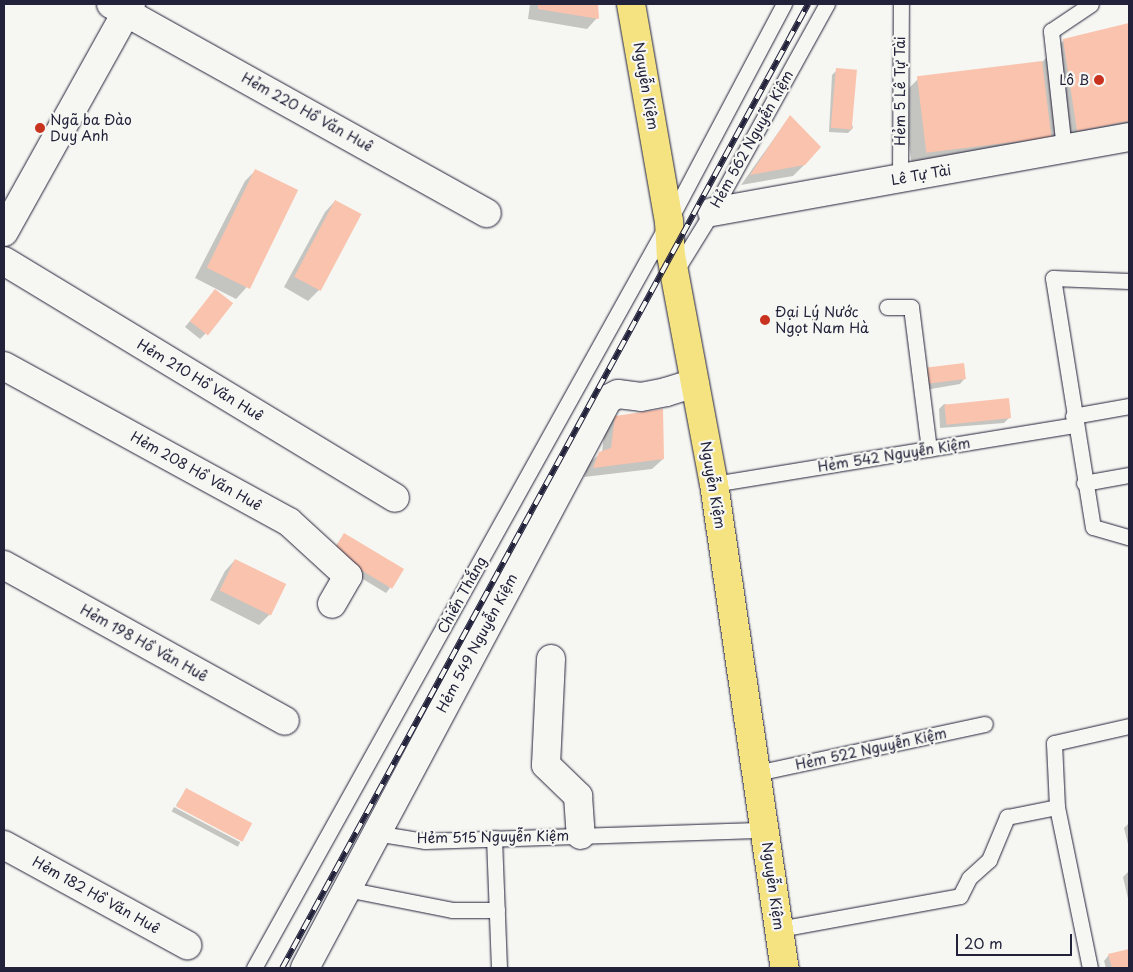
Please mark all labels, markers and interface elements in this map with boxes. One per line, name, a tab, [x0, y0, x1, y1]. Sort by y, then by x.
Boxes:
street label: Hẻm 5 Lê Tự Tài	[892, 36, 908, 146]
street label: Nguyễn Kiệm	[630, 41, 662, 131]
street label: Hẻm 562 Nguyễn Kiệm	[707, 67, 797, 211]
street label: Hẻm 220 Hồ Văn Huê	[238, 69, 376, 155]
place label: Lô B	[1060, 72, 1089, 88]
marker: Lô B	[1093, 74, 1105, 86]
place label: Ngã ba Đào Duy Anh	[50, 112, 131, 144]
marker: Ngã ba Đào Duy Anh	[34, 122, 46, 134]
street label: Lê Tự Tài	[889, 161, 953, 189]
place label: Đại Lý Nước Ngọt Nam Hà	[775, 304, 869, 336]
marker: Đại Lý Nước Ngọt Nam Hà	[759, 314, 771, 326]
street label: Hẻm 210 Hồ Văn Huê	[133, 335, 267, 425]
street label: Hẻm 208 Hồ Văn Huê	[127, 428, 265, 514]
street label: Hẻm 542 Nguyễn Kiệm	[815, 434, 973, 476]
street label: Nguyễn Kiệm	[697, 440, 729, 530]
street label: Chiến Thắng	[434, 554, 490, 636]
street label: Hẻm 549 Nguyễn Kiệm	[433, 570, 521, 716]
street label: Hẻm 198 Hồ Văn Huê	[77, 601, 211, 685]
street label: Hẻm 522 Nguyễn Kiệm	[793, 725, 949, 773]
street label: Hẻm 515 Nguyễn Kiệm	[416, 827, 570, 847]
street label: Nguyễn Kiệm	[758, 841, 788, 931]
street label: Hẻm 182 Hồ Văn Huê	[29, 853, 163, 937]
scale bar	[958, 924, 1074, 956]
text: 20 m	[964, 931, 1003, 954]

